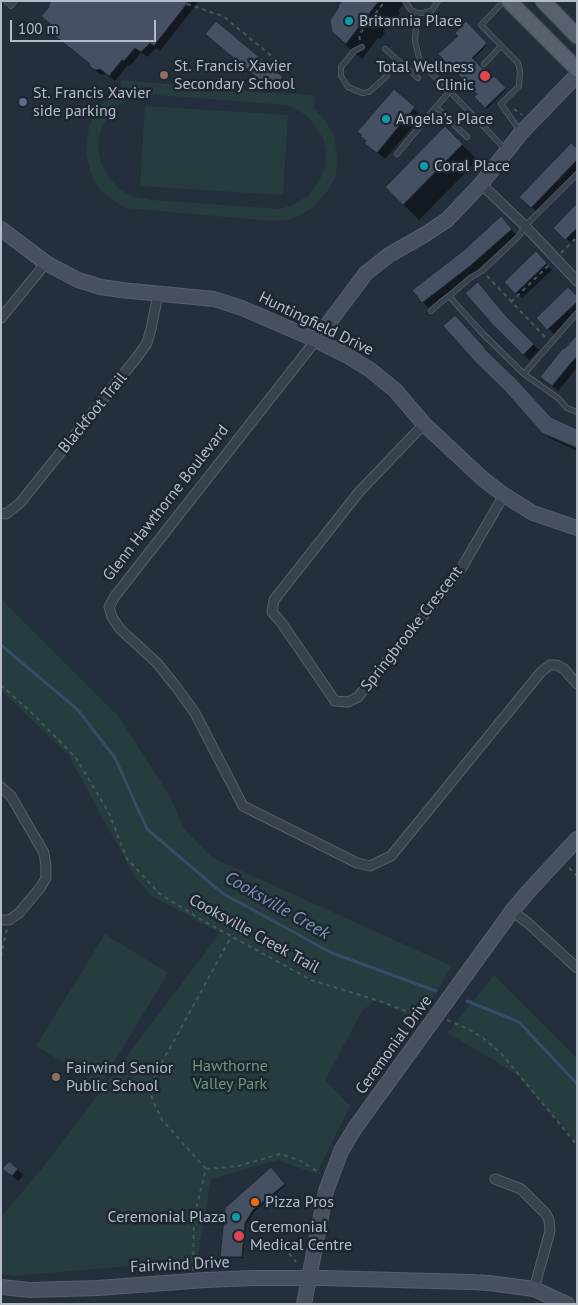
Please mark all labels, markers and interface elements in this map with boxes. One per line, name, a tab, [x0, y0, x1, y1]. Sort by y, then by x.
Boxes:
scale bar	[12, 10, 159, 42]
place label: Britannia Place	[359, 11, 462, 31]
marker: Britannia Place	[343, 15, 355, 27]
text: 100 m	[18, 19, 59, 38]
place label: St. Francis Xavier Secondary School	[174, 56, 295, 94]
place label: Total Wellness Clinic	[376, 57, 474, 95]
marker: St. Francis Xavier Secondary School	[158, 69, 170, 81]
marker: Total Wellness Clinic	[478, 69, 492, 83]
place label: St. Francis Xavier side parking	[33, 83, 151, 121]
marker: St. Francis Xavier side parking	[17, 96, 29, 108]
place label: Angela's Place	[396, 109, 493, 129]
marker: Angela's Place	[380, 113, 392, 125]
place label: Coral Place	[434, 156, 510, 176]
marker: Coral Place	[418, 160, 430, 172]
street label: Huntingfield Drive	[255, 288, 377, 360]
street label: Blackfoot Trail	[55, 369, 131, 457]
street label: Glenn Hawthorne Boulevard	[99, 421, 233, 585]
street label: Springbrooke Crescent	[357, 563, 467, 695]
water label: Cooksville Creek	[221, 867, 333, 945]
street label: Cooksville Creek Trail	[186, 890, 322, 978]
street label: Ceremonial Drive	[352, 992, 436, 1098]
park label: Hawthorne Valley Park	[192, 1056, 268, 1094]
place label: Fairwind Senior Public School	[66, 1058, 173, 1096]
marker: Fairwind Senior Public School	[50, 1071, 62, 1083]
place label: Pizza Pros	[265, 1192, 334, 1212]
marker: Pizza Pros	[249, 1196, 261, 1208]
place label: Ceremonial Plaza	[108, 1207, 226, 1227]
marker: Ceremonial Plaza	[230, 1211, 242, 1223]
place label: Ceremonial Medical Centre	[250, 1217, 352, 1255]
marker: Ceremonial Medical Centre	[232, 1229, 246, 1243]
street label: Fairwind Drive	[130, 1253, 230, 1277]

